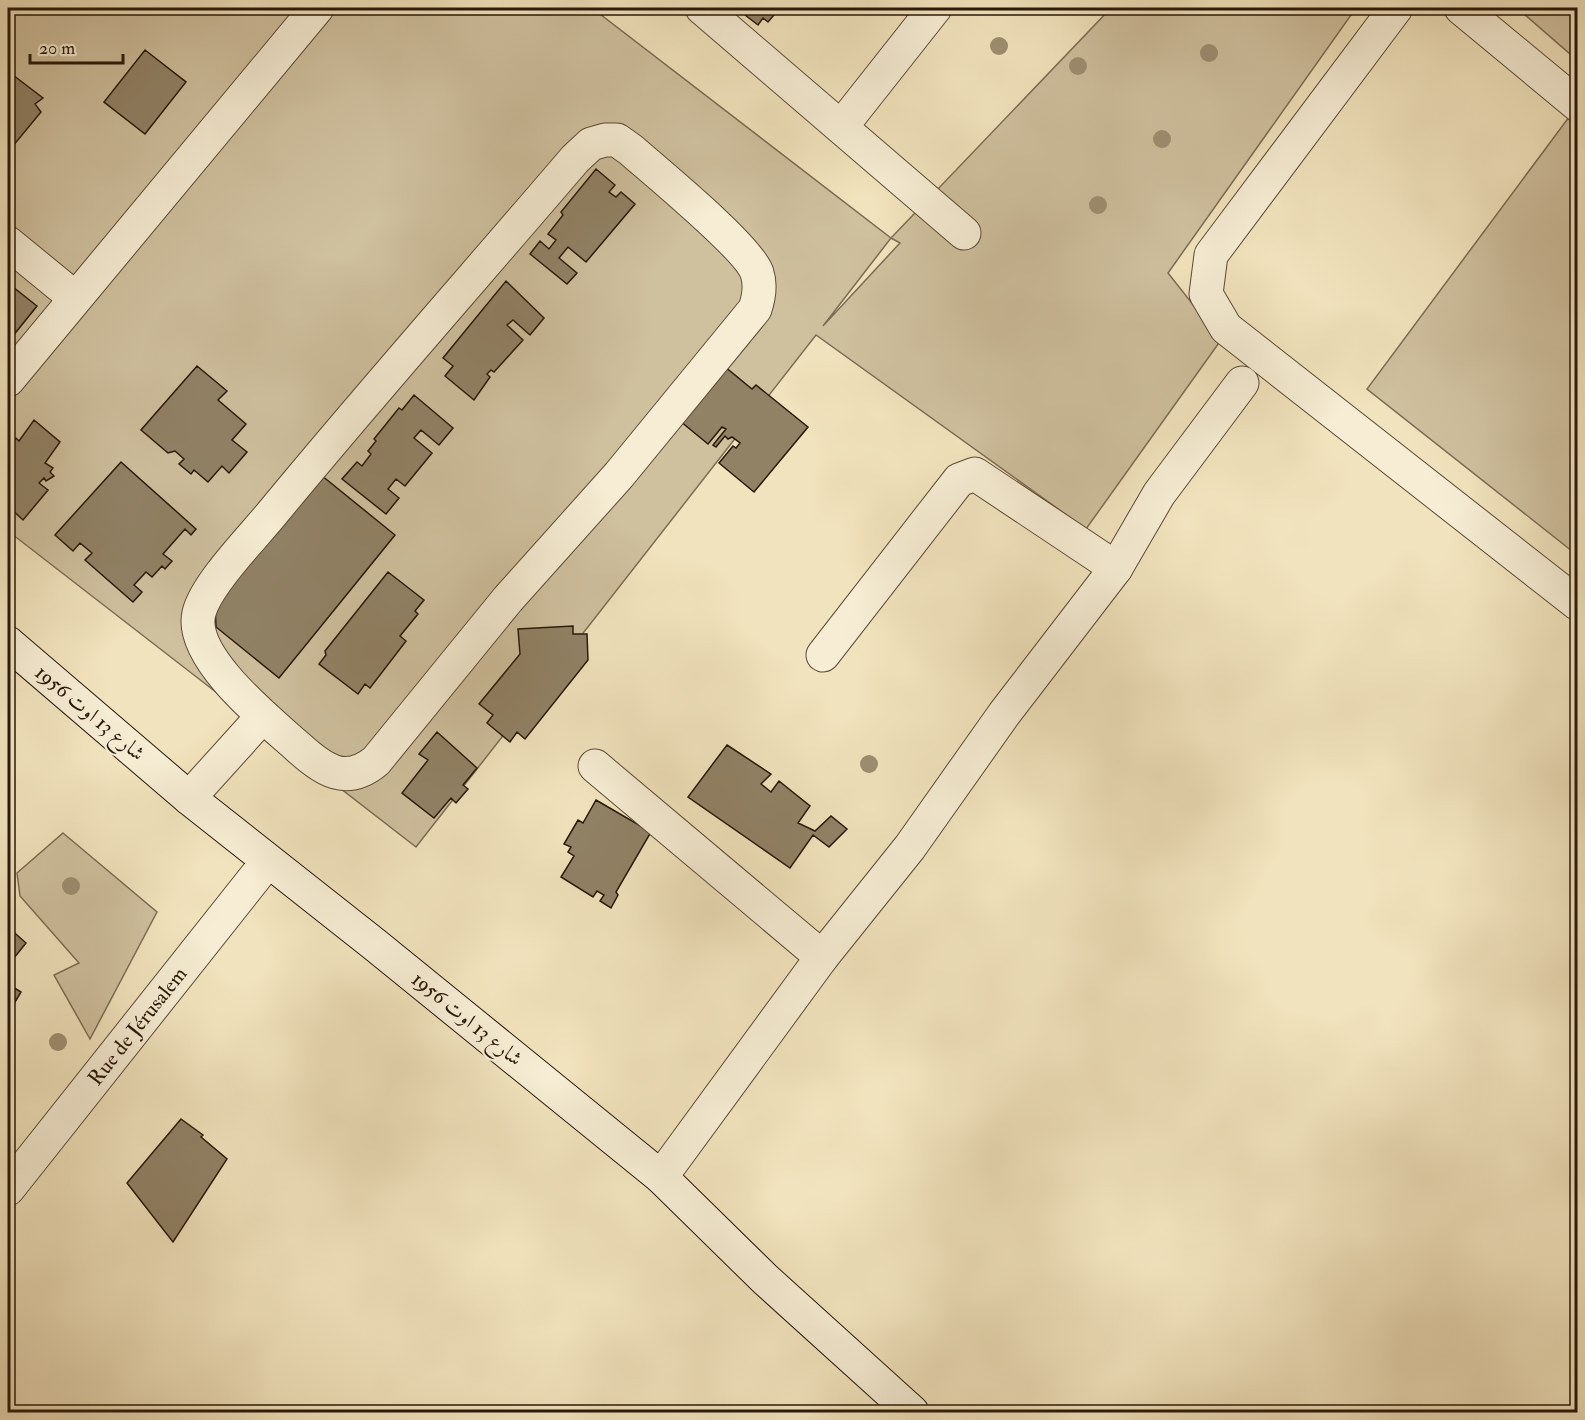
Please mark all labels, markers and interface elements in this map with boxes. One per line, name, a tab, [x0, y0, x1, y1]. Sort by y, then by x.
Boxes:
scale bar	[30, 27, 123, 65]
text: 20 m	[39, 37, 75, 60]
street label: شارع 13 اوت 1956	[27, 659, 151, 770]
street label: Rue de Jérusalem	[82, 961, 193, 1091]
street label: شارع 13 اوت 1956	[403, 966, 528, 1075]

